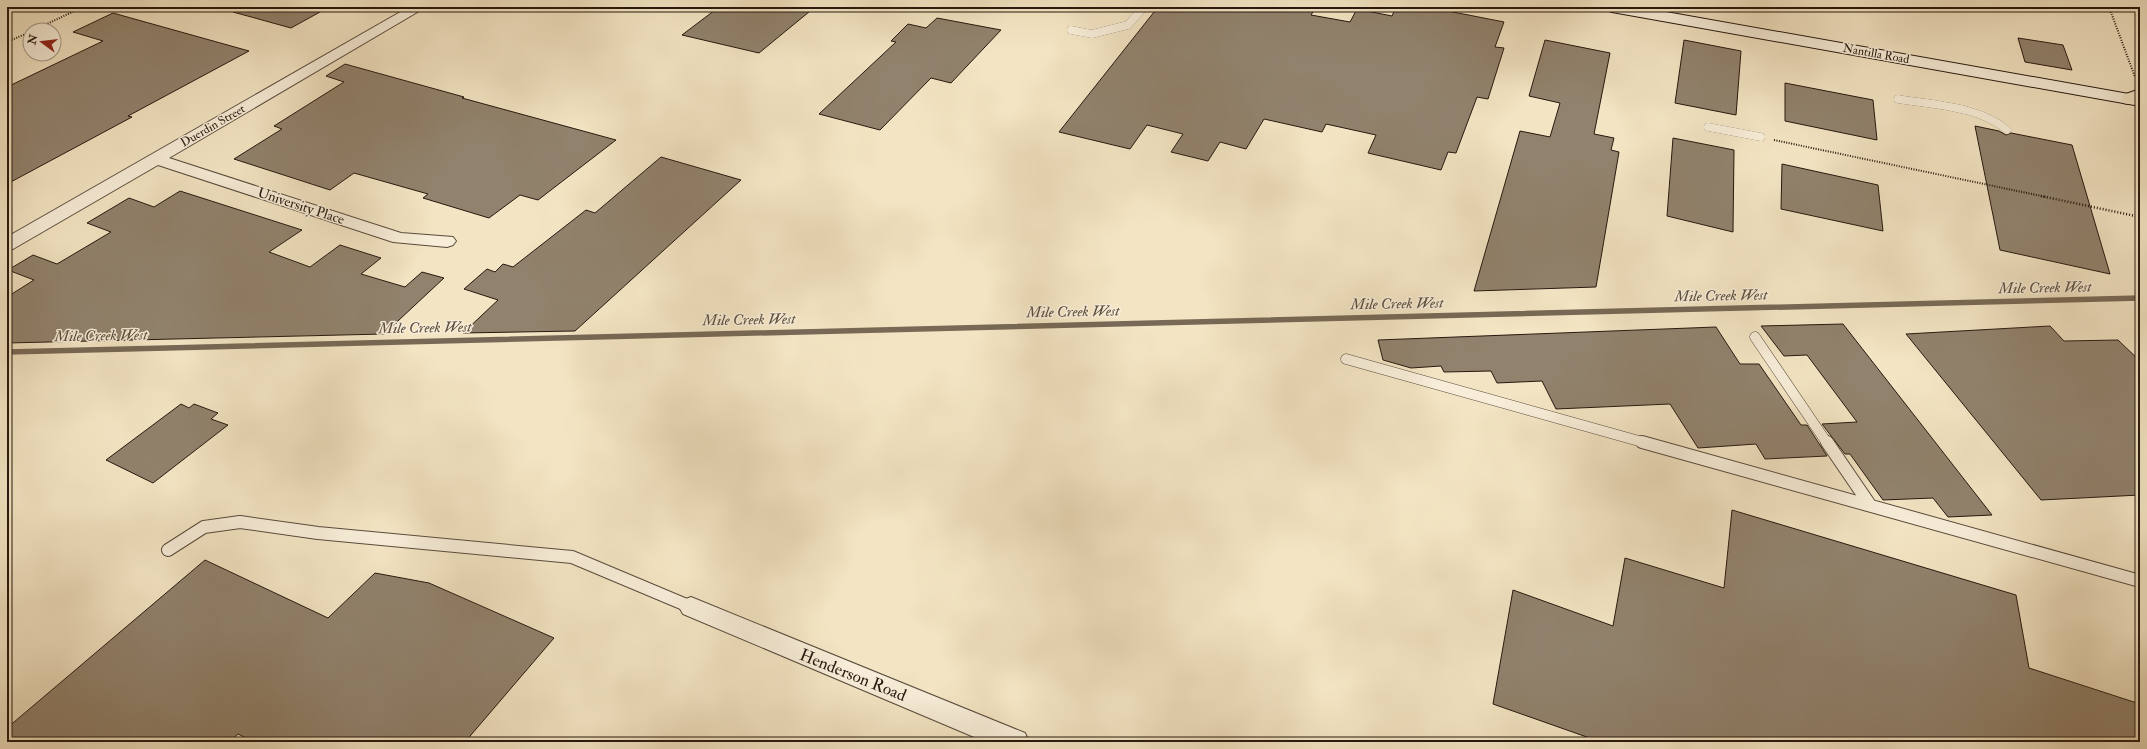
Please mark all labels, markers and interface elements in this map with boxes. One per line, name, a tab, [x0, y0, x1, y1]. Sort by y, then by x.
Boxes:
north arrow	[22, 22, 62, 62]
text: N	[25, 32, 41, 47]
street label: Nantilla Road	[1842, 41, 1911, 67]
street label: Duerdin Street	[178, 101, 248, 151]
street label: University Place	[255, 184, 347, 229]
water label: Mile Creek West	[1997, 278, 2092, 298]
water label: Mile Creek West	[1673, 286, 1768, 306]
water label: Mile Creek West	[1349, 294, 1444, 314]
water label: Mile Creek West	[1025, 302, 1120, 322]
water label: Mile Creek West	[701, 310, 796, 330]
water label: Mile Creek West	[377, 318, 472, 338]
water label: Mile Creek West	[53, 326, 148, 346]
street label: Henderson Road	[797, 644, 910, 706]

